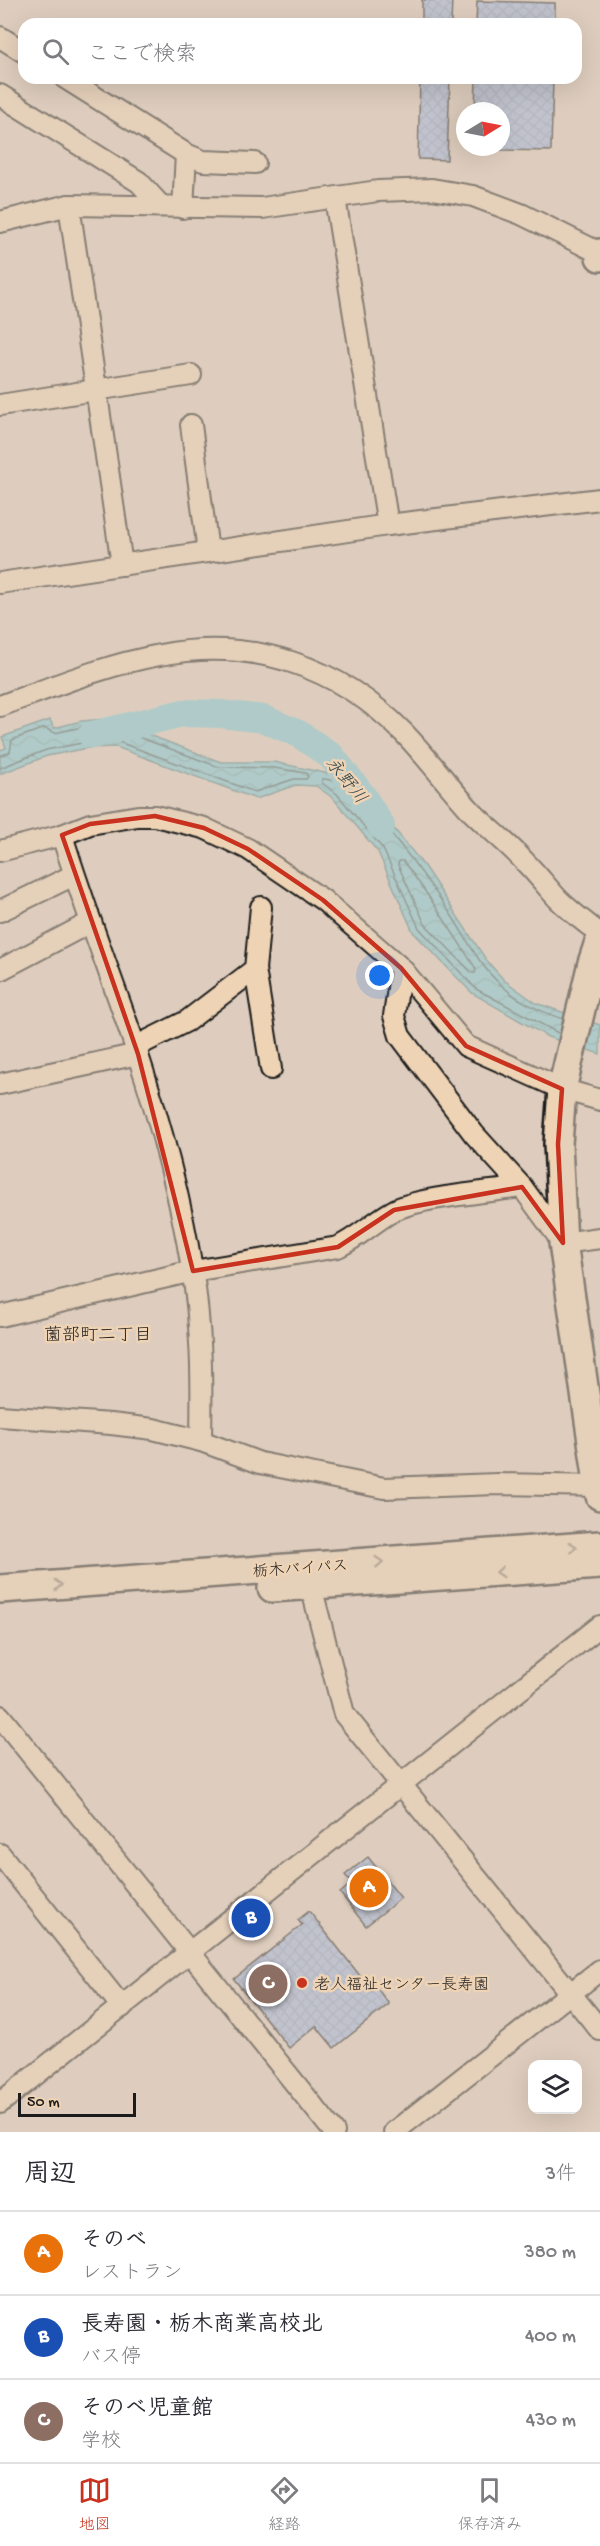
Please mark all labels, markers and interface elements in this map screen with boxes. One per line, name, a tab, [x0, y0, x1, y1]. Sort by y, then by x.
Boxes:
search box	[18, 18, 582, 84]
icon: search	[39, 35, 72, 68]
text: ここで検索	[87, 43, 197, 69]
north arrow	[456, 102, 510, 156]
water label: 永野川	[320, 753, 371, 809]
your location	[365, 961, 394, 990]
district label: 薗部町二丁目	[44, 1325, 152, 1347]
one-way arrow	[568, 1541, 577, 1554]
one-way arrow	[374, 1555, 383, 1568]
street label: 栃木バイパス	[252, 1557, 349, 1583]
one-way arrow	[495, 1565, 504, 1578]
one-way arrow	[54, 1579, 63, 1592]
pin: A	[350, 1866, 388, 1910]
pin: B	[232, 1896, 270, 1940]
pin: C	[248, 1962, 288, 2006]
marker: 老人福祉センター長寿園	[295, 1976, 309, 1990]
place label: 老人福祉センター長寿園	[314, 1976, 489, 1996]
map controls	[528, 2060, 582, 2114]
button: layers	[528, 2060, 582, 2114]
scale bar	[18, 2090, 136, 2118]
text: 50 m	[27, 2094, 60, 2113]
text: 周辺	[24, 2161, 76, 2192]
text: 3件	[546, 2164, 576, 2187]
text: そのべ	[81, 2229, 147, 2255]
text: A	[38, 2242, 49, 2265]
text: 380 m	[524, 2242, 576, 2265]
text: レストラン	[81, 2263, 183, 2286]
text: 長寿園・栃木商業高校北	[81, 2313, 323, 2339]
text: B	[38, 2326, 49, 2349]
text: 400 m	[525, 2326, 576, 2349]
text: バス停	[81, 2347, 141, 2370]
text: そのべ児童館	[81, 2397, 213, 2423]
text: C	[38, 2410, 49, 2433]
text: 430 m	[526, 2410, 576, 2433]
text: 学校	[81, 2431, 121, 2454]
tab: 地図	[78, 2474, 111, 2536]
tab: 経路	[268, 2474, 301, 2536]
tab: 保存済み	[458, 2474, 522, 2536]

